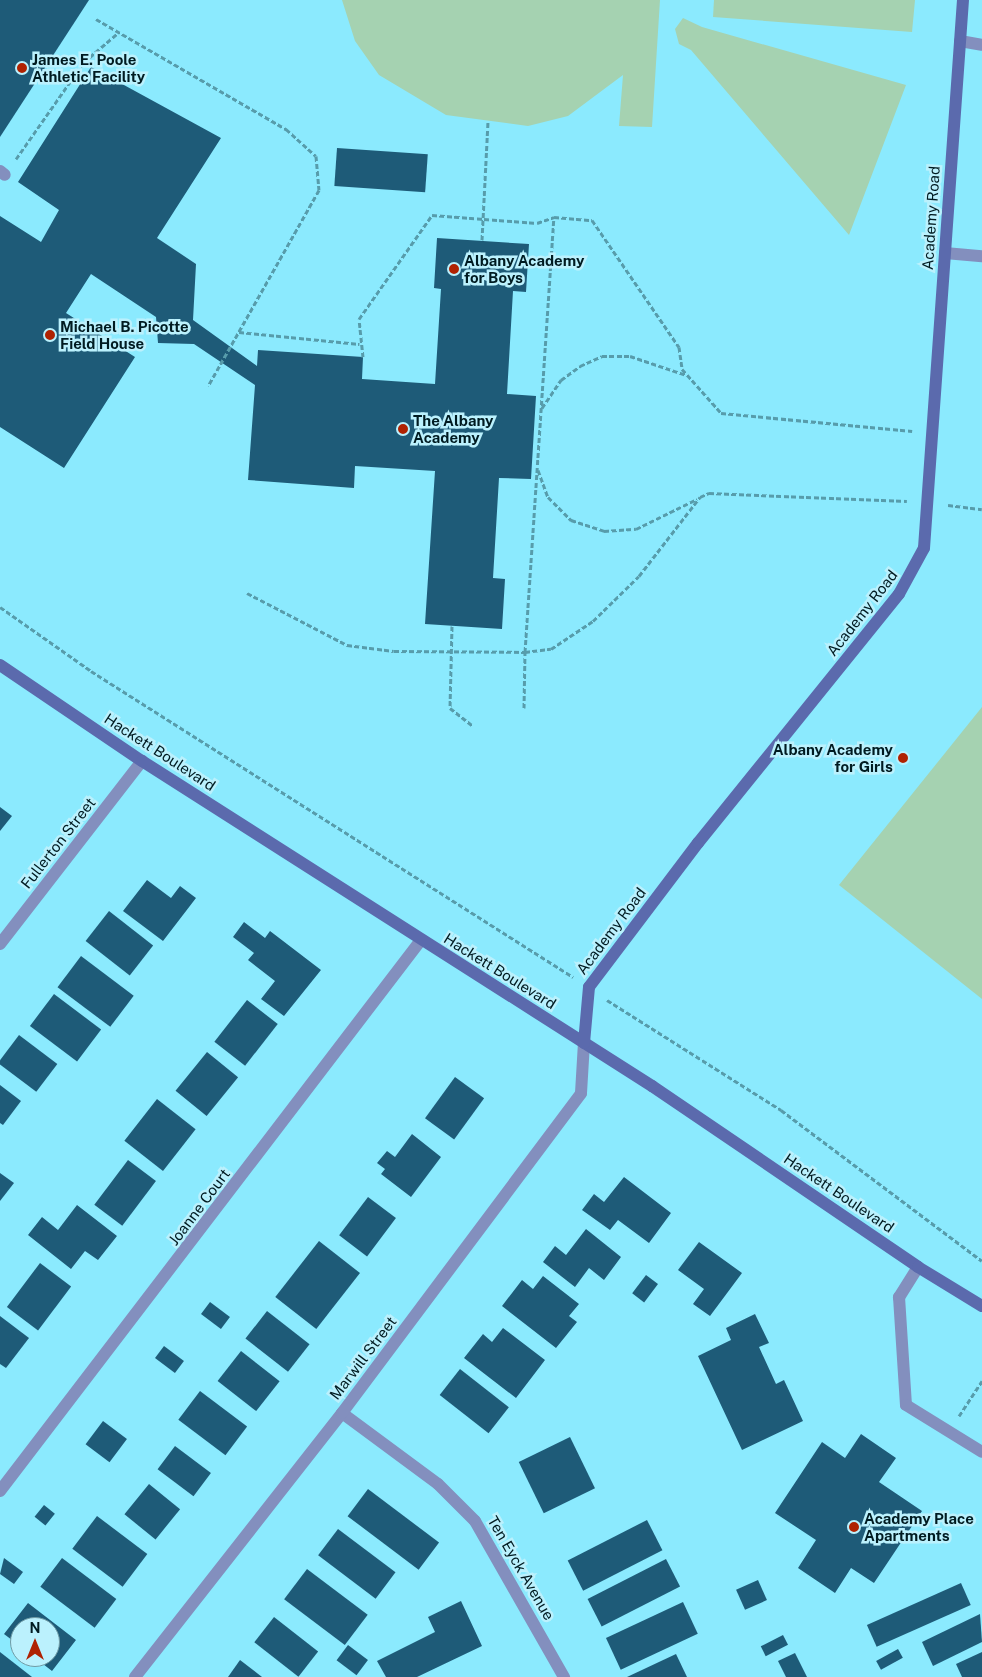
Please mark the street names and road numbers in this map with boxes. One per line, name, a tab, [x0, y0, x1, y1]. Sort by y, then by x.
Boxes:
street label: Academy Road	[918, 165, 944, 271]
street label: Academy Road	[823, 566, 901, 660]
street label: Hackett Boulevard	[101, 709, 219, 795]
street label: Fullerton Street	[17, 794, 99, 892]
street label: Academy Road	[572, 884, 650, 978]
street label: Hackett Boulevard	[441, 929, 559, 1013]
street label: Hackett Boulevard	[781, 1150, 897, 1236]
street label: Joanne Court	[164, 1165, 234, 1249]
street label: Marwill Street	[326, 1313, 400, 1403]
street label: Ten Eyck Avenue	[484, 1513, 558, 1623]

